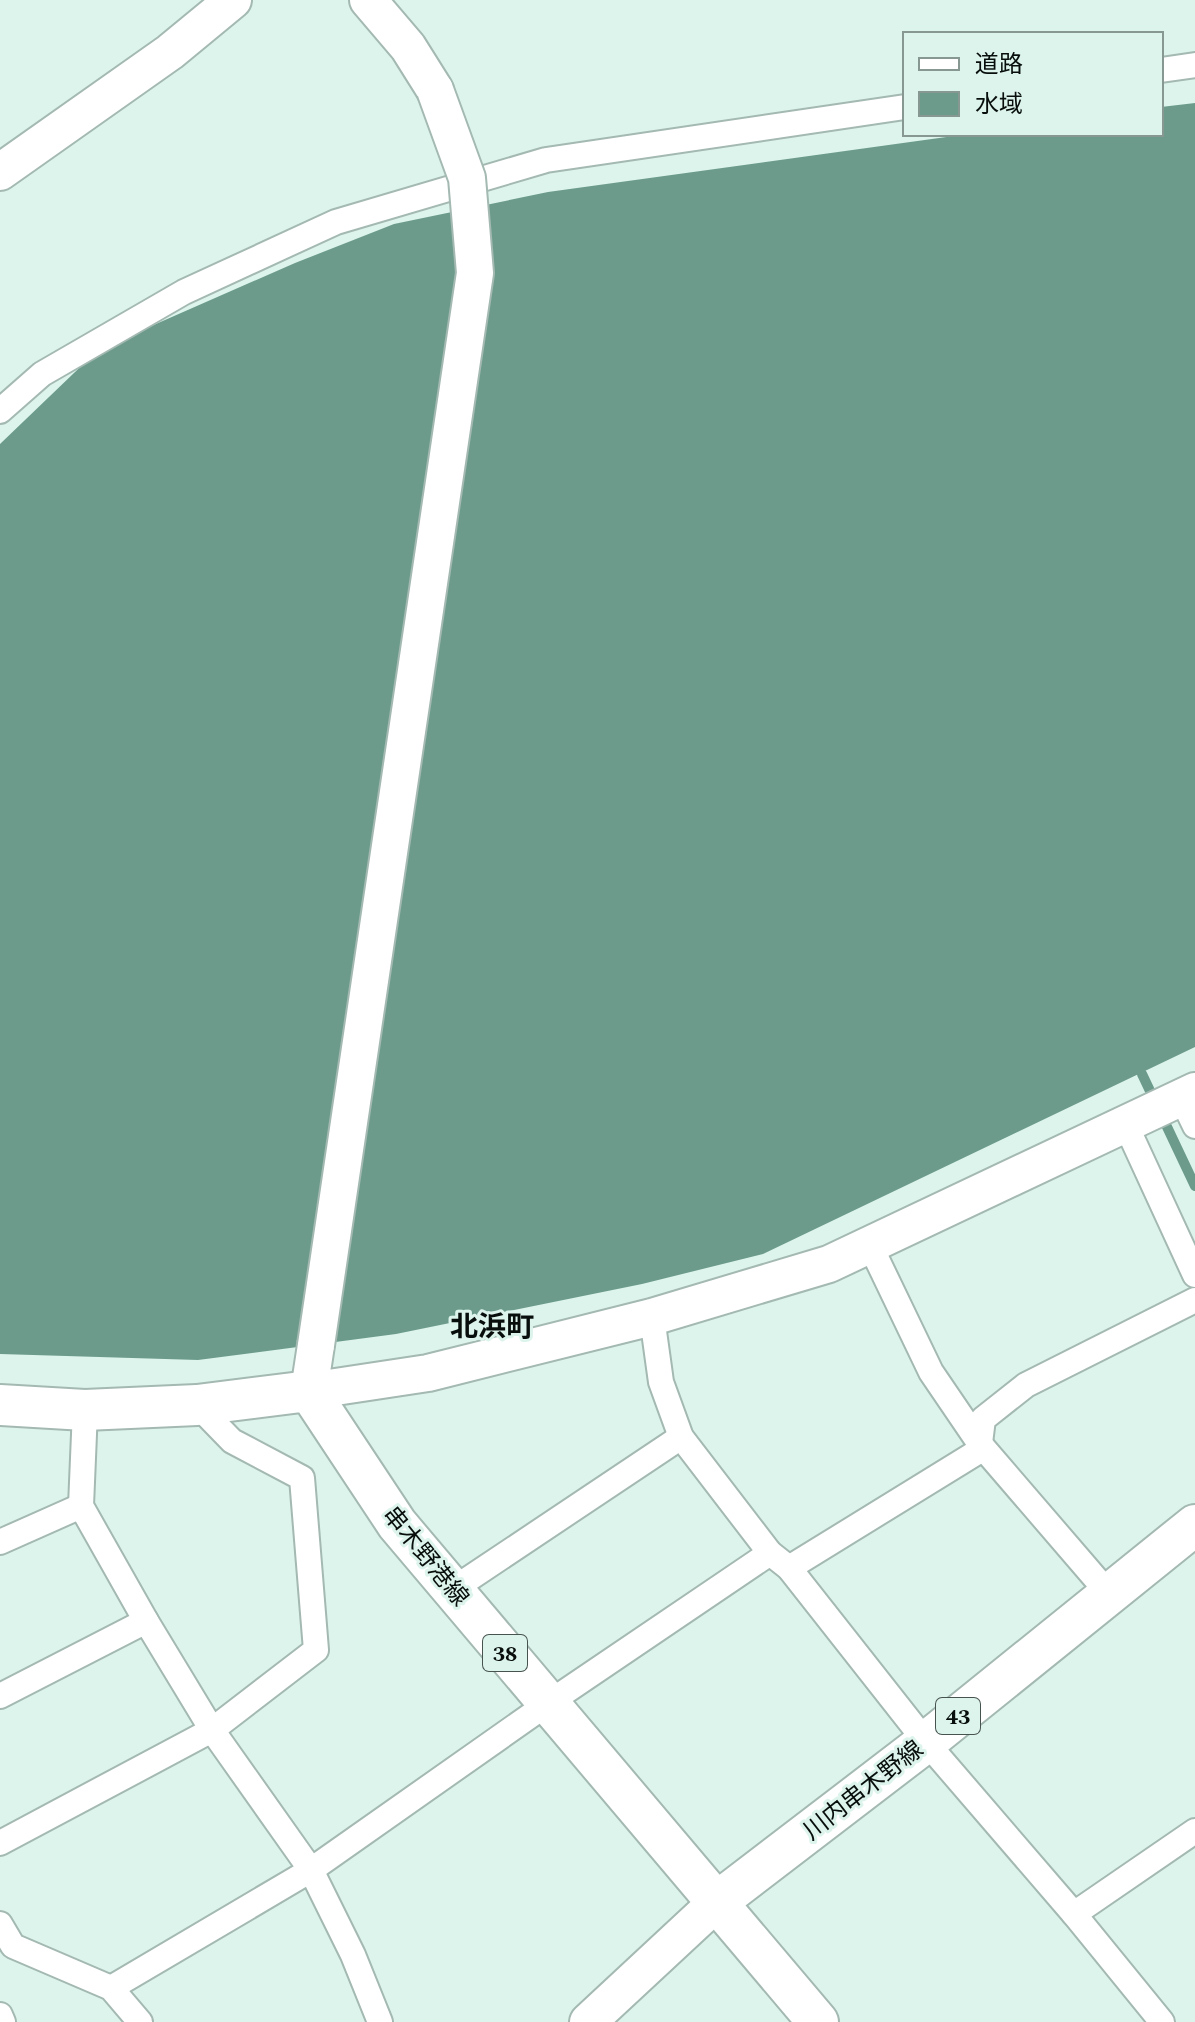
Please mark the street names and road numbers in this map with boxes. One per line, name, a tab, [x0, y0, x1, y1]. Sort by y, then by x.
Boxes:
street label: 串木野港線	[373, 1499, 477, 1615]
road number: 38	[483, 1635, 527, 1671]
road number: 43	[936, 1698, 980, 1734]
street label: 川内串木野線	[796, 1732, 931, 1849]

